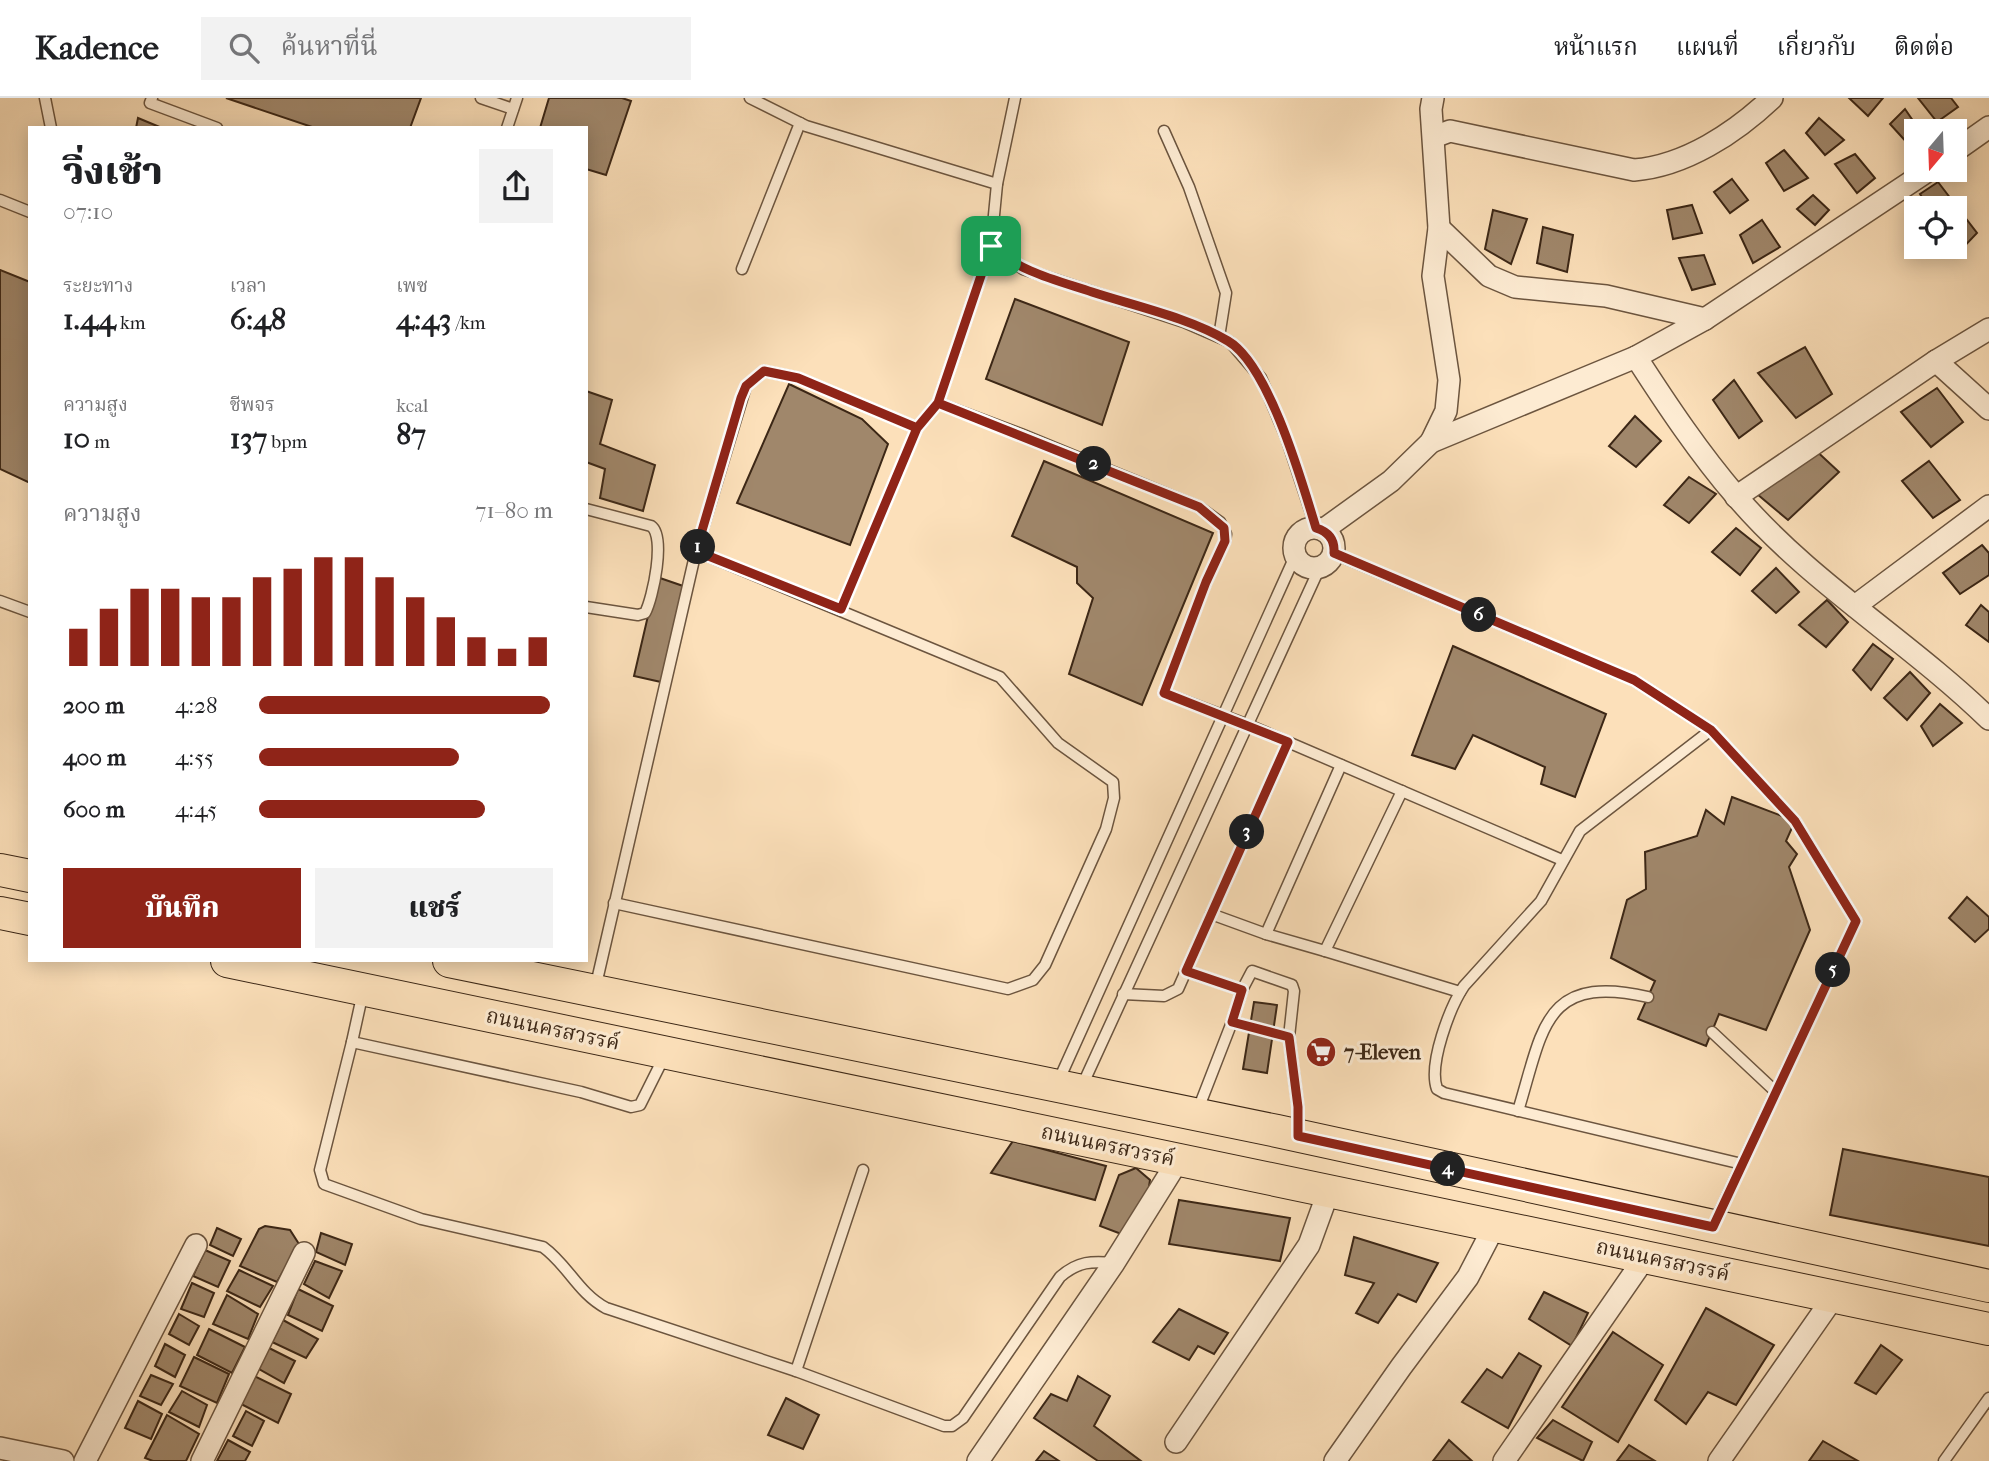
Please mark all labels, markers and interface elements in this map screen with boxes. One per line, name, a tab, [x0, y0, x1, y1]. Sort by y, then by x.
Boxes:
search box	[201, 17, 691, 80]
text: Kadence	[35, 29, 159, 68]
icon: search	[225, 29, 263, 67]
text: ค้นหาที่นี่	[281, 31, 378, 62]
text: หน้าแรก	[1554, 33, 1638, 61]
text: แผนที่	[1676, 33, 1739, 61]
text: เกี่ยวกับ	[1777, 33, 1856, 61]
text: ติดต่อ	[1894, 33, 1954, 61]
north arrow	[1904, 119, 1967, 182]
map controls	[1904, 119, 1967, 259]
text: วิ่งเช้า	[63, 149, 163, 194]
button: share	[479, 149, 553, 223]
button: locate	[1904, 196, 1967, 259]
text: 07:10	[63, 198, 113, 225]
pin	[961, 216, 1021, 276]
icon: arrive	[972, 227, 1010, 265]
text: ระยะทาง	[63, 275, 133, 297]
text: เวลา	[230, 275, 267, 297]
text: เพซ	[396, 275, 428, 297]
text: 1.44	[63, 302, 116, 337]
text: 6:48	[230, 302, 286, 337]
text: 4:43	[396, 302, 451, 337]
text: km	[116, 312, 146, 334]
text: /km	[451, 312, 486, 334]
text: ความสูง	[63, 394, 128, 416]
text: ชีพจร	[230, 394, 275, 416]
text: kcal	[396, 395, 428, 417]
text: 87	[396, 417, 426, 452]
text: 10	[63, 421, 90, 456]
text: 137	[230, 421, 267, 456]
text: m	[90, 431, 110, 453]
text: bpm	[267, 431, 307, 453]
pin: 2	[1076, 446, 1112, 482]
text: 2	[1089, 452, 1098, 474]
text: 71–80 m	[475, 497, 553, 524]
text: ความสูง	[63, 500, 141, 527]
pin: 1	[680, 530, 716, 564]
text: 1	[694, 535, 701, 557]
pin: 6	[1462, 598, 1496, 632]
text: 6	[1473, 603, 1484, 625]
text: 200 m	[63, 692, 124, 719]
text: 4:28	[175, 692, 218, 719]
text: 400 m	[63, 744, 126, 771]
text: 4:55	[175, 744, 214, 771]
text: 600 m	[63, 796, 125, 823]
text: 4:45	[175, 796, 217, 823]
pin: 3	[1230, 814, 1264, 850]
text: 3	[1243, 820, 1250, 842]
button: บันทึก	[63, 868, 301, 948]
button: แชร์	[315, 868, 553, 948]
pin: 5	[1815, 952, 1850, 988]
text: 5	[1828, 958, 1837, 980]
street label: ถนนนครสวรรค์	[484, 1002, 622, 1055]
supermarket icon: 7-Eleven	[1304, 1035, 1338, 1069]
place label: 7-Eleven	[1343, 1040, 1422, 1064]
street label: ถนนนครสวรรค์	[1039, 1118, 1177, 1171]
pin: 4	[1430, 1152, 1466, 1186]
text: 4	[1442, 1157, 1453, 1179]
street label: ถนนนครสวรรค์	[1594, 1233, 1732, 1286]

